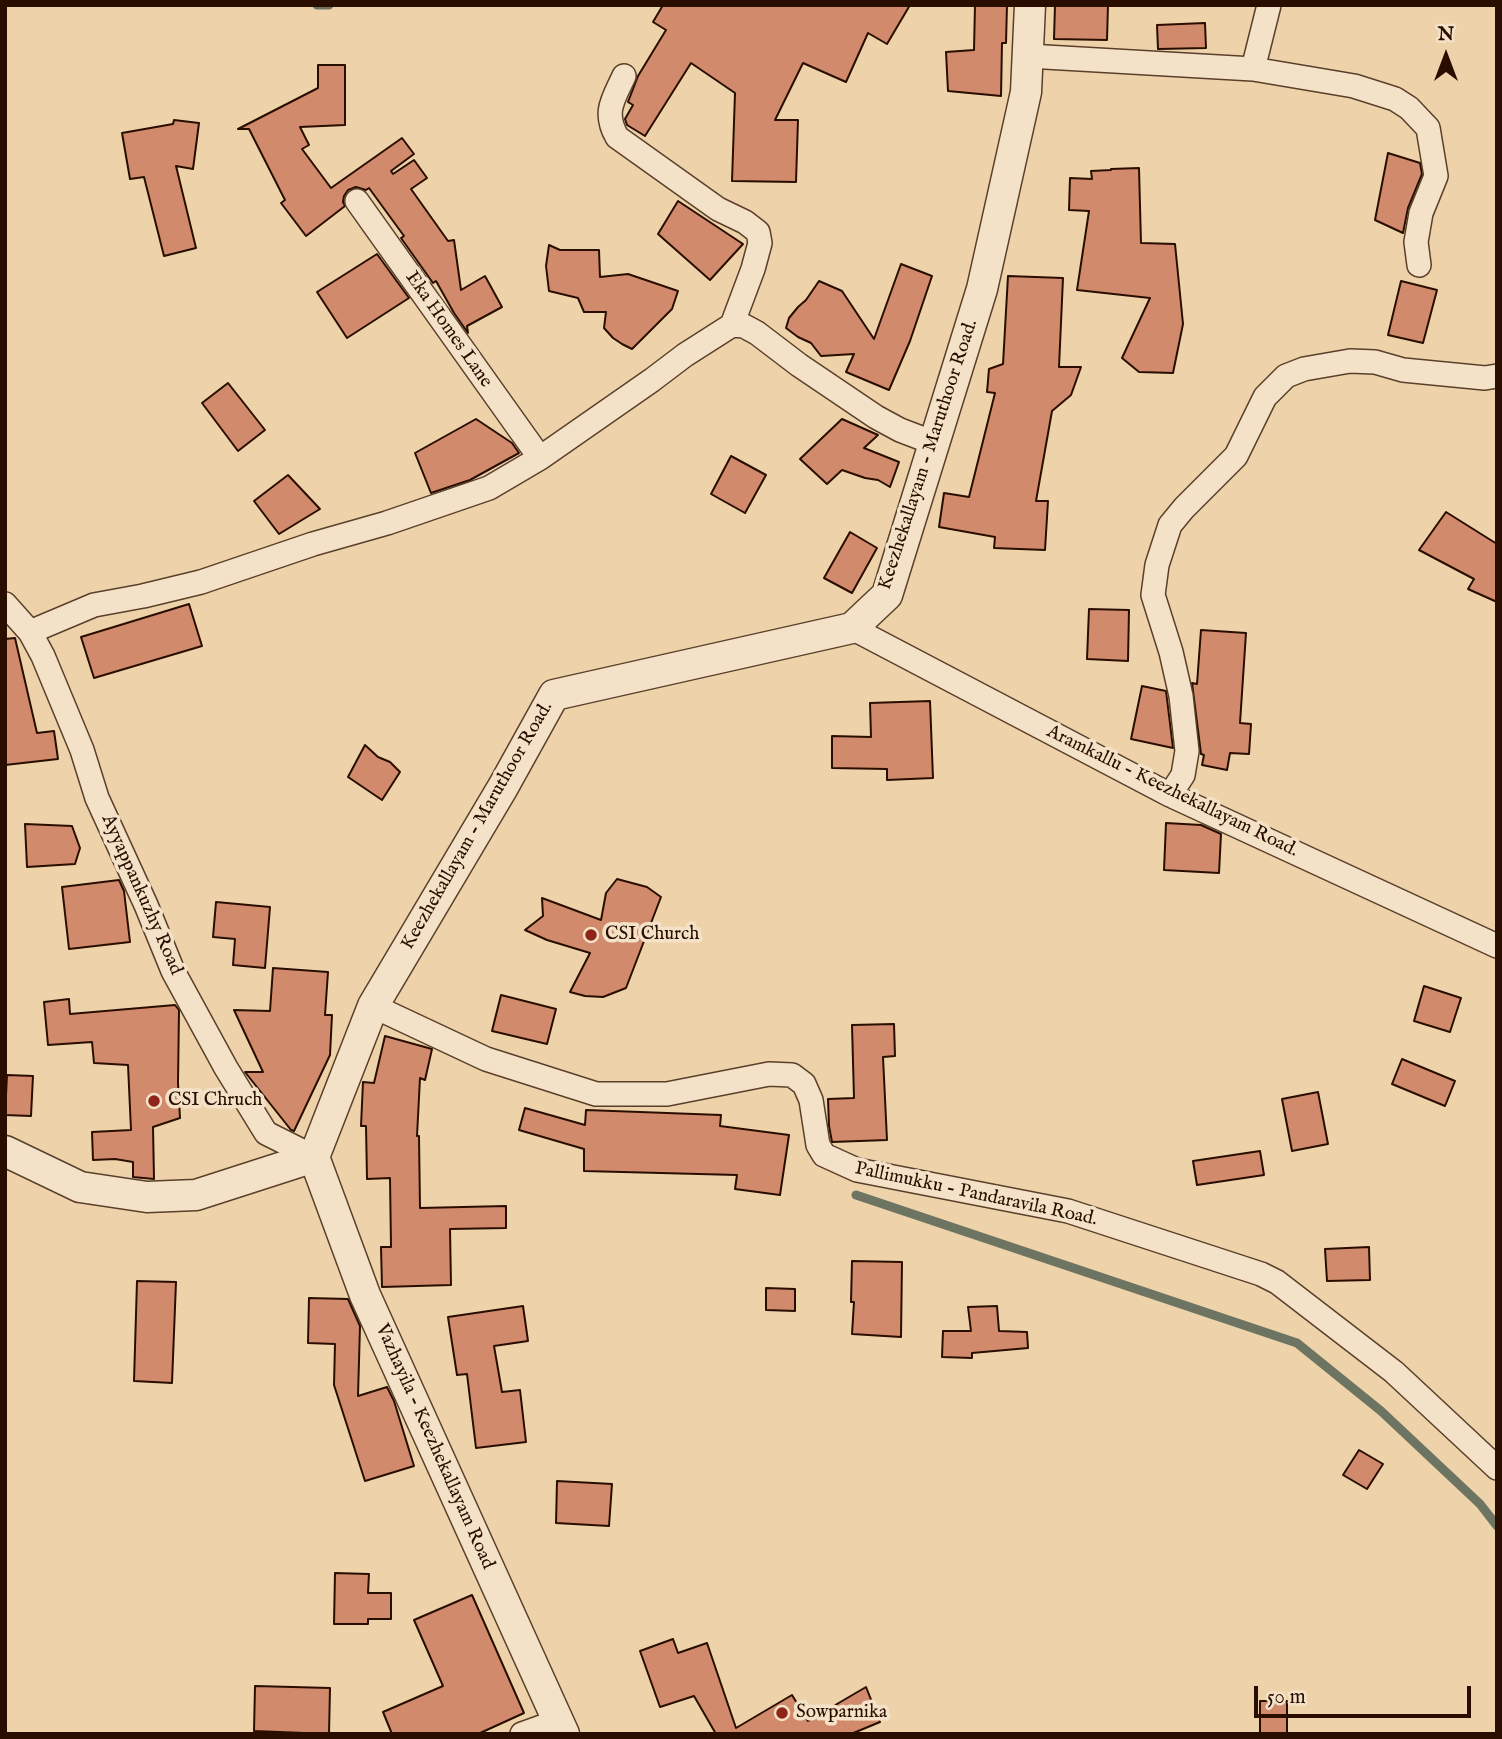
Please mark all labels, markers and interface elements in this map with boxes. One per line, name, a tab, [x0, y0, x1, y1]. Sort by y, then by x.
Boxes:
north arrow	[1411, 21, 1481, 91]
text: N	[1438, 23, 1454, 47]
street label: Eka Homes Lane	[399, 267, 497, 393]
street label: Keezhekallayam - Maruthoor Road.	[874, 317, 984, 593]
street label: Keezhekallayam - Maruthoor Road.	[397, 698, 559, 954]
street label: Aramkallu - Keezhekallayam Road.	[1042, 721, 1302, 863]
street label: Ayyappankuzhy Road	[95, 811, 187, 979]
place label: CSI Church	[605, 924, 699, 946]
marker: CSI Church	[583, 927, 599, 943]
place label: CSI Chruch	[168, 1090, 262, 1112]
marker: CSI Chruch	[146, 1093, 162, 1109]
street label: Pallimukku - Pandaravila Road.	[853, 1158, 1099, 1232]
street label: Vazhayila - Keezhekallayam Road	[369, 1321, 499, 1573]
scale bar	[1257, 1672, 1474, 1716]
text: 50 m	[1267, 1684, 1306, 1711]
place label: Sowparnika	[796, 1702, 887, 1724]
marker: Sowparnika	[774, 1705, 790, 1721]

